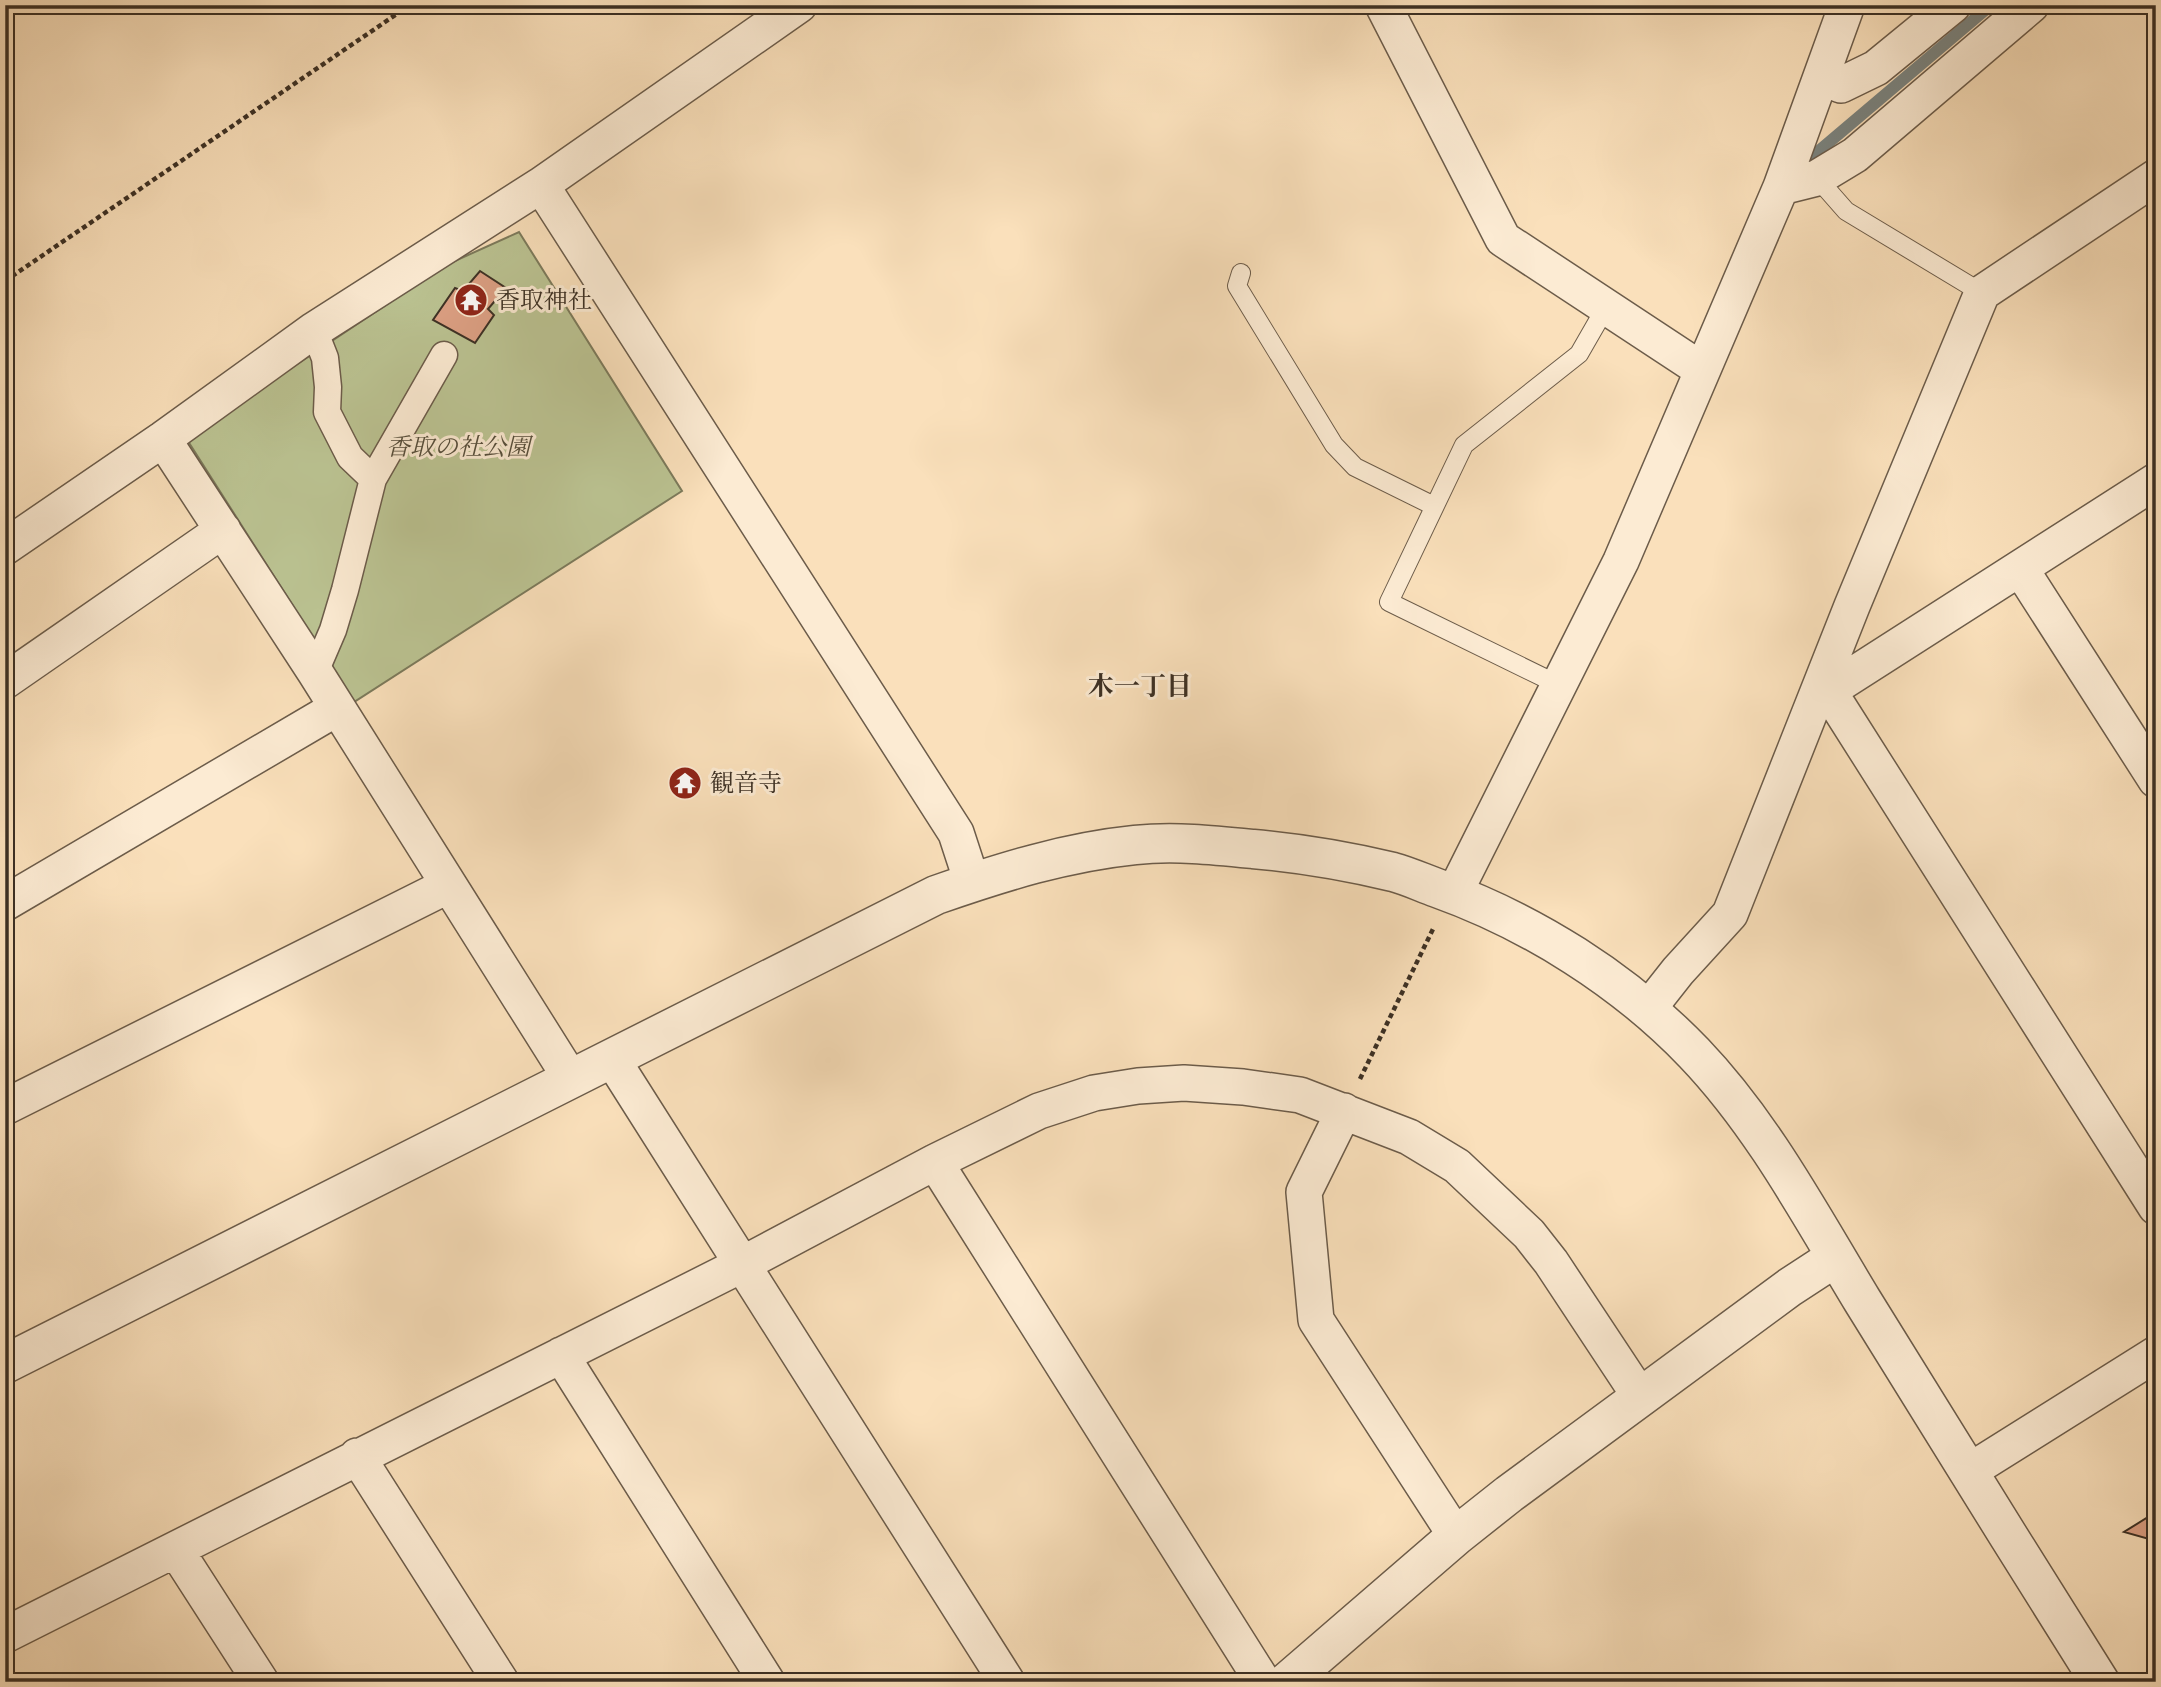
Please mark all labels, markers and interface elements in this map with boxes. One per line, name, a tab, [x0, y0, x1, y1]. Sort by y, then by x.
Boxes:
temple icon: 香取神社	[452, 281, 490, 319]
place label: 香取神社	[496, 285, 592, 315]
park label: 香取の社公園	[386, 432, 534, 462]
district label: 木一丁目	[1088, 670, 1192, 702]
temple icon: 観音寺	[666, 764, 704, 802]
place label: 観音寺	[710, 768, 782, 798]

